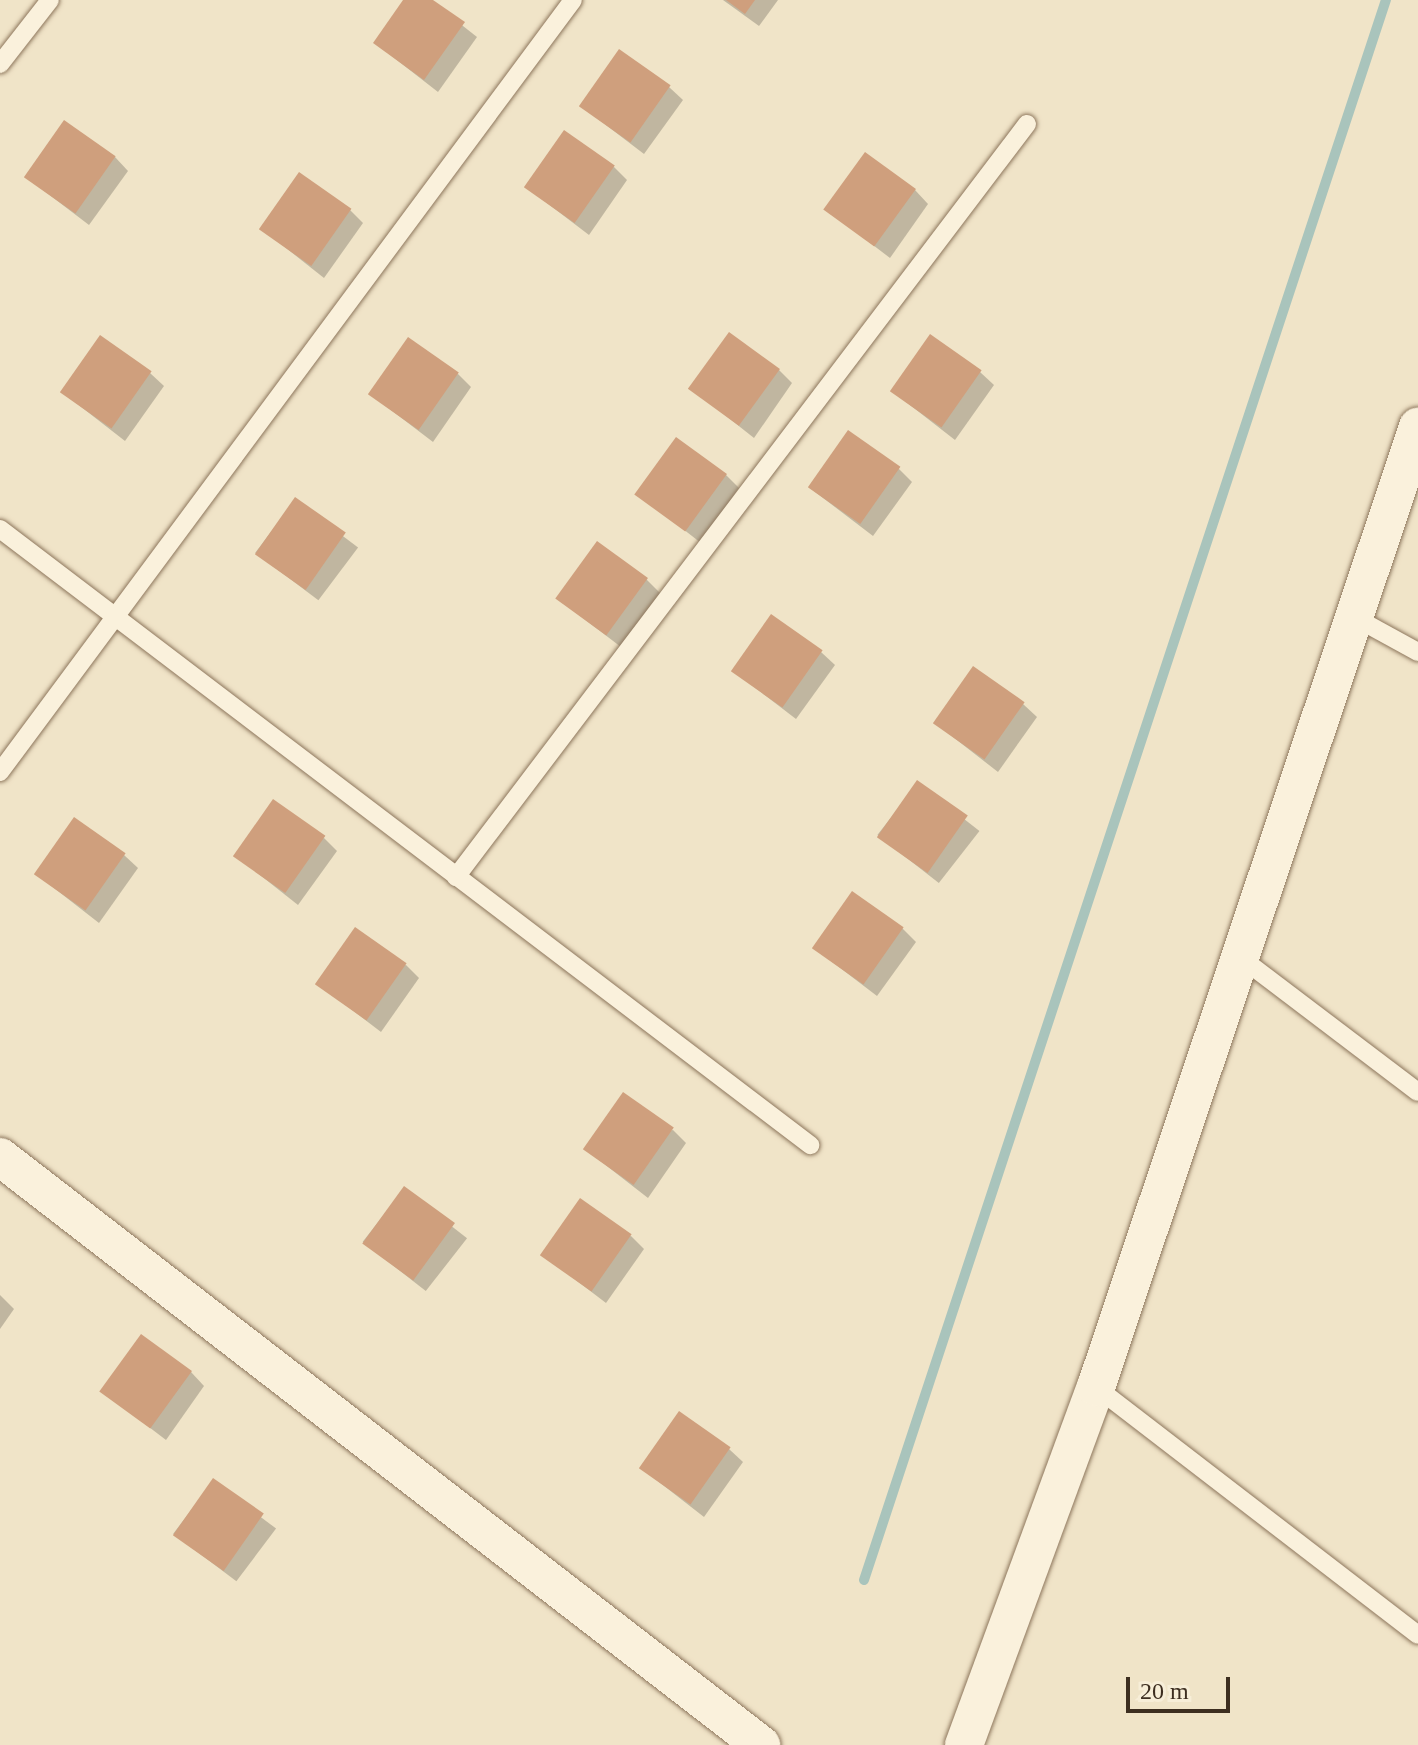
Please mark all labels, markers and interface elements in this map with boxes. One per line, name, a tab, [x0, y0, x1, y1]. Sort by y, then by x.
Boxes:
scale bar	[1130, 1661, 1234, 1711]
text: 20 m	[1140, 1678, 1189, 1704]

